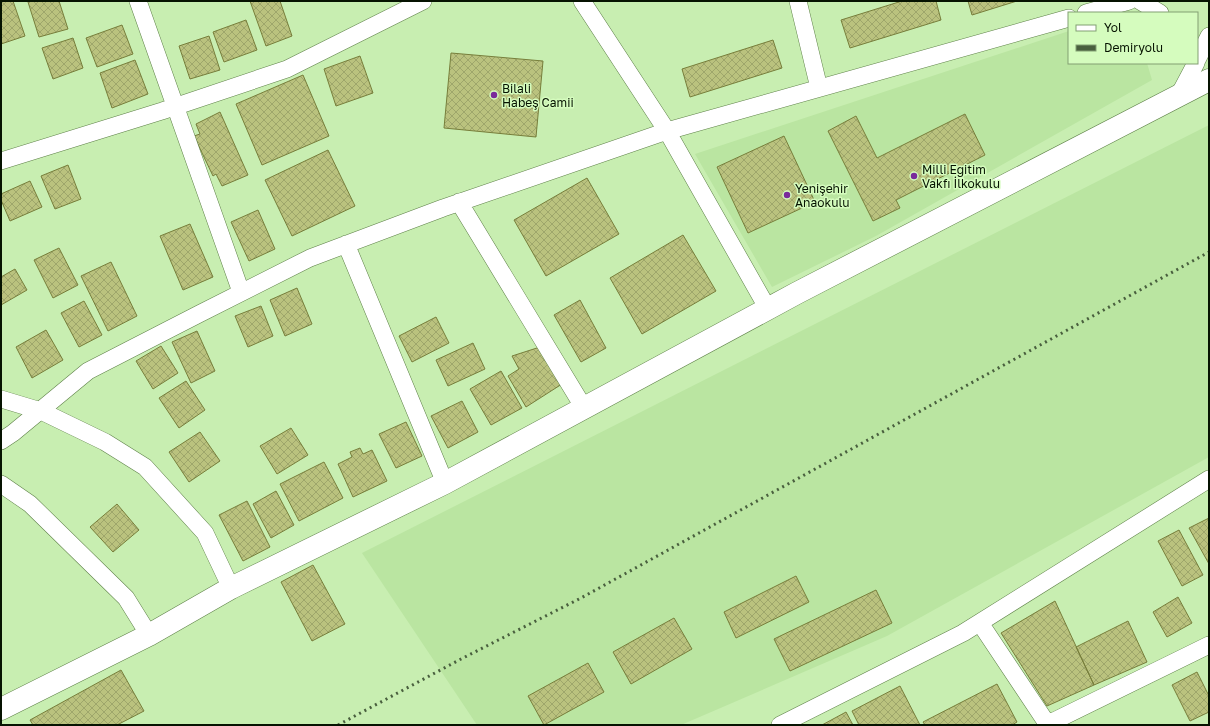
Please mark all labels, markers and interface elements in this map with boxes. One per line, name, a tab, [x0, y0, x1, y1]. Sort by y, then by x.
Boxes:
legend	[1068, 12, 1198, 64]
text: Yol	[1104, 20, 1122, 35]
text: Demiryolu	[1104, 40, 1163, 55]
place label: Bilali Habeş Camii	[502, 81, 574, 110]
marker: Bilali Habeş Camii	[489, 90, 499, 100]
place label: Milli Eğitim Vakfı İlkokulu	[922, 162, 1000, 191]
marker: Milli Eğitim Vakfı İlkokulu	[909, 171, 919, 181]
place label: Yenişehir Anaokulu	[795, 181, 850, 210]
marker: Yenişehir Anaokulu	[782, 190, 792, 200]

